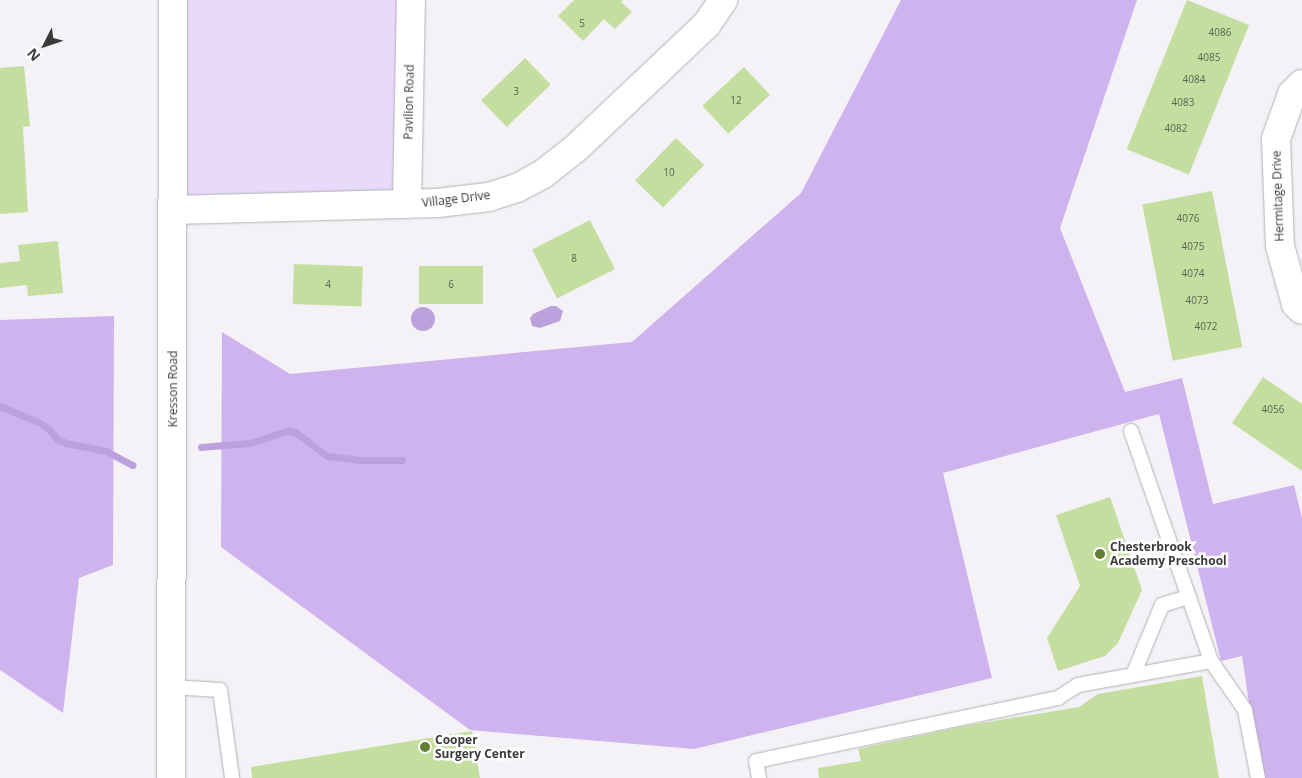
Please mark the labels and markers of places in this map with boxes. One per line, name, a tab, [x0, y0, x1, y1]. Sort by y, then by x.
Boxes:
place label: Chesterbrook Academy Preschool	[1110, 540, 1227, 568]
marker: Chesterbrook Academy Preschool	[1094, 548, 1106, 560]
place label: Cooper Surgery Center	[435, 733, 525, 761]
marker: Cooper Surgery Center	[419, 741, 431, 753]

